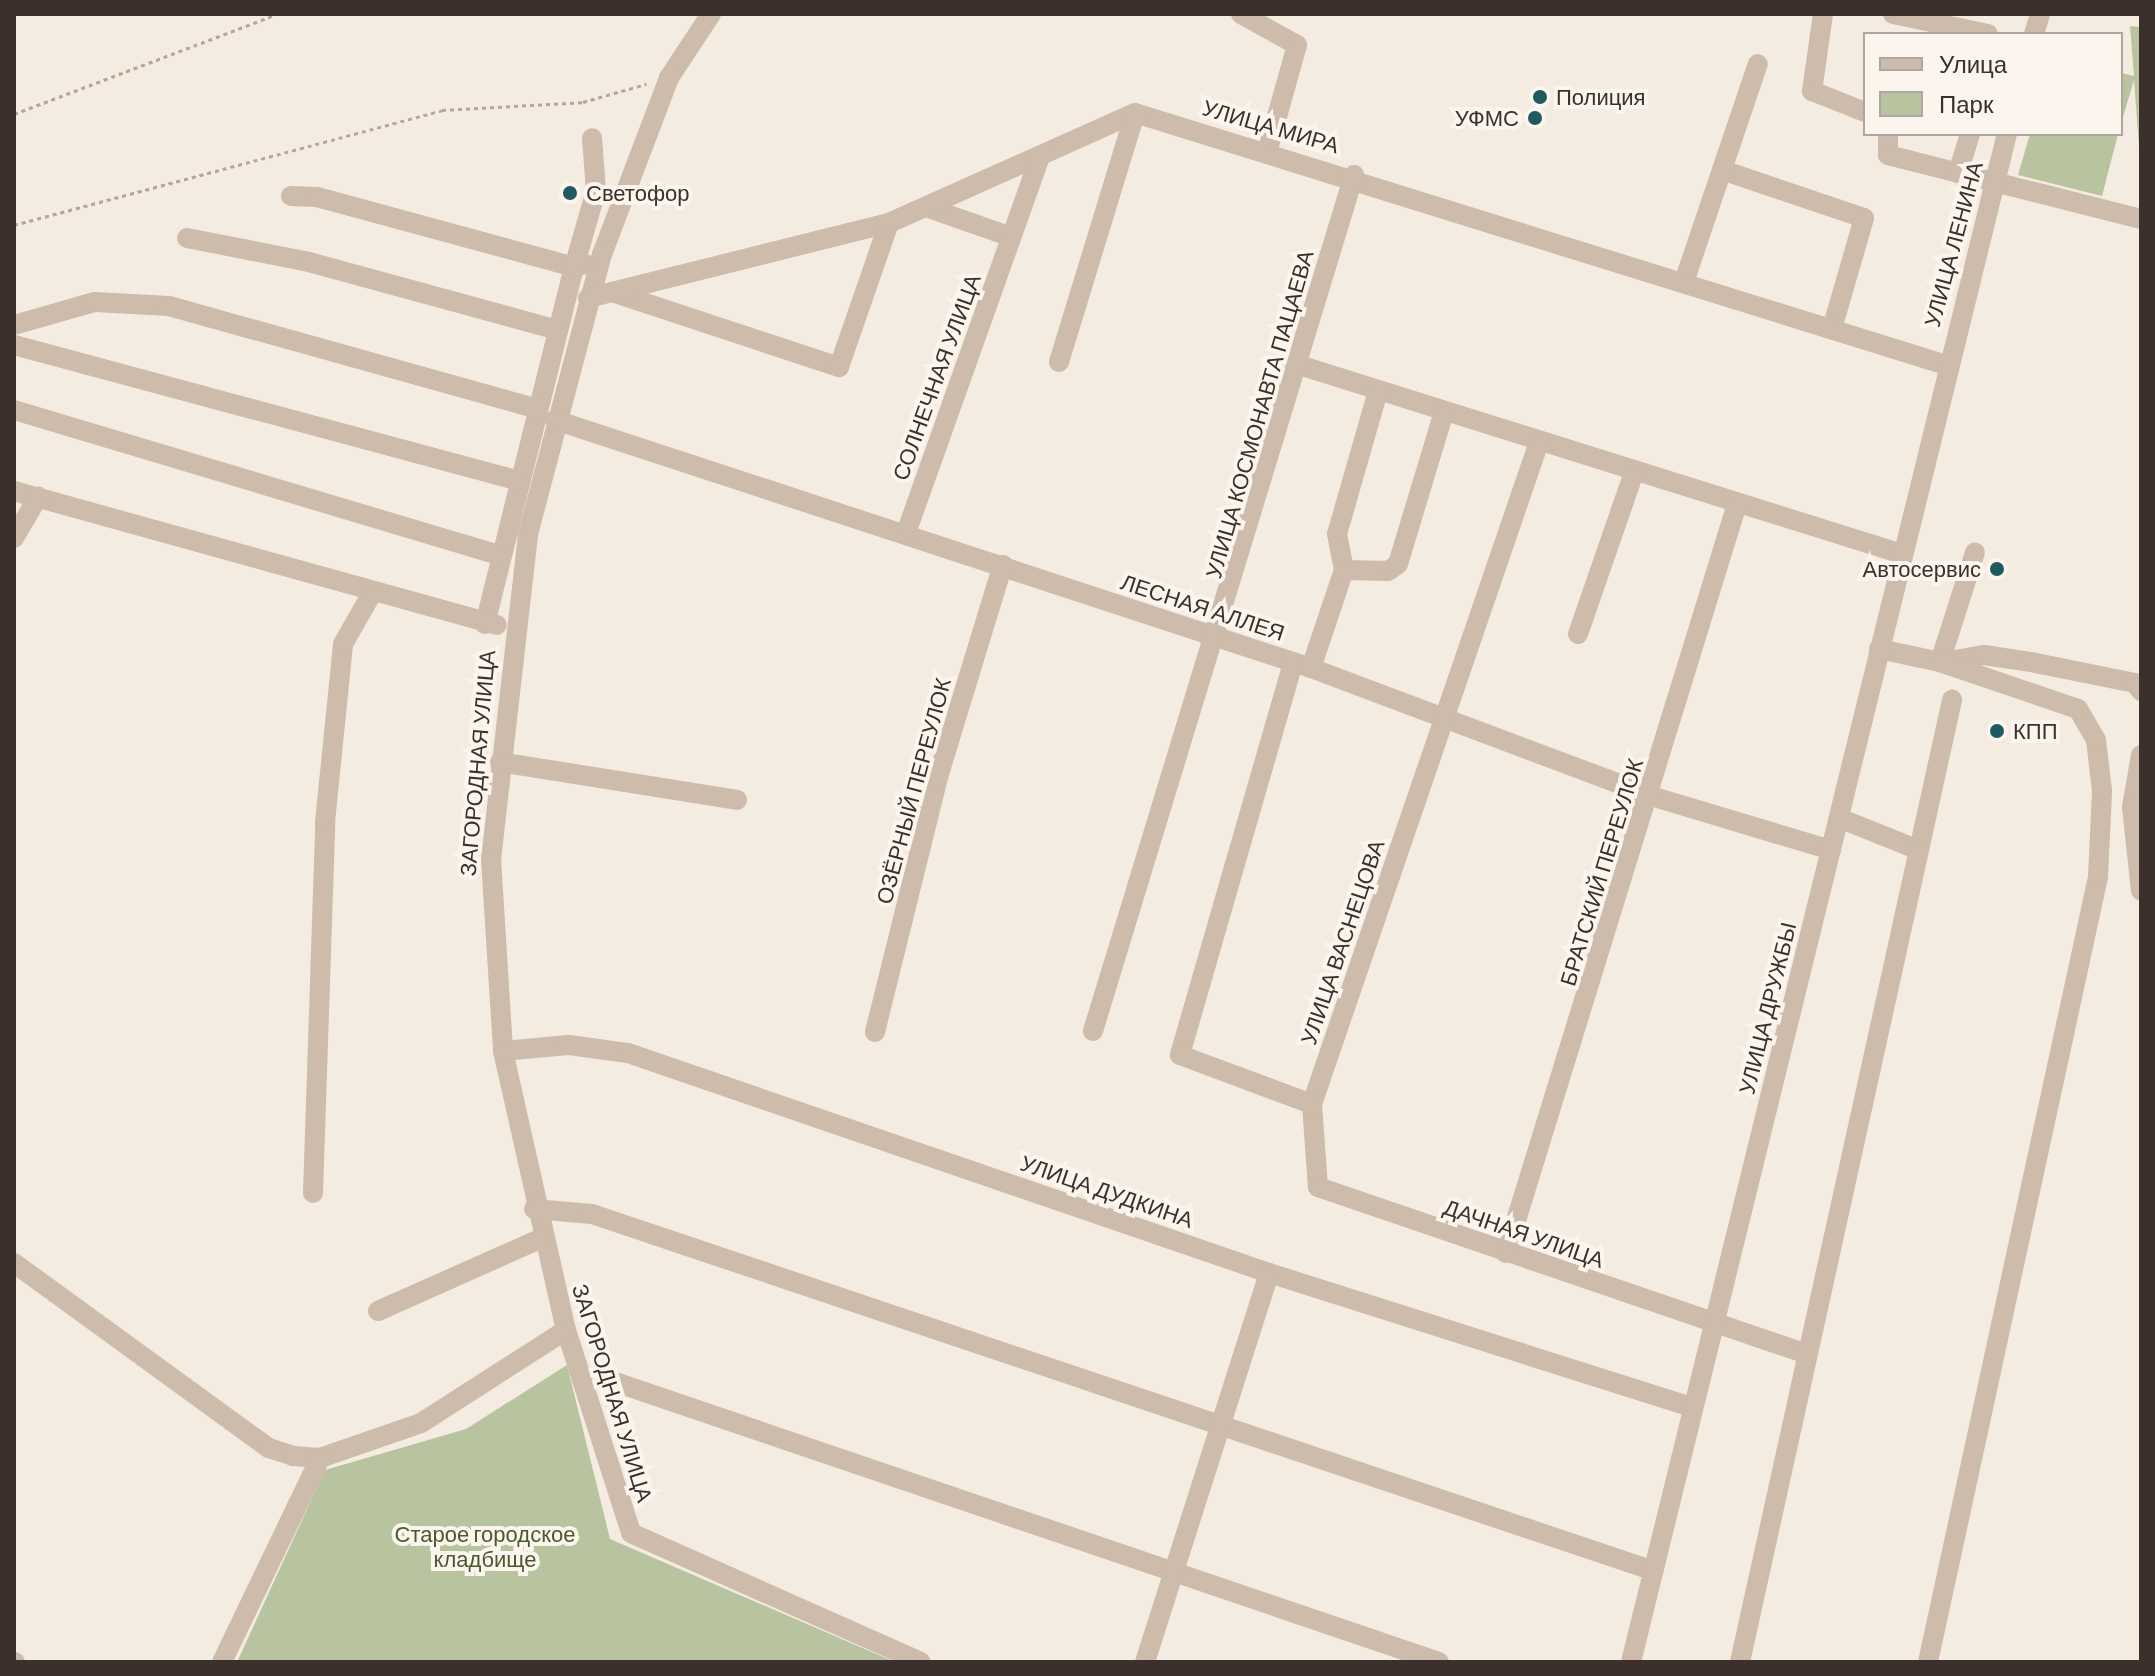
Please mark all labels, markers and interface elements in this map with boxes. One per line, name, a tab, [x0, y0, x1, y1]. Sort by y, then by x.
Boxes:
legend	[1863, 32, 2123, 136]
text: Улица	[1939, 49, 2007, 78]
place label: Полиция	[1556, 84, 1645, 110]
marker: Полиция	[1531, 88, 1549, 106]
text: Парк	[1939, 89, 1993, 118]
street label: УЛИЦА МИРА	[1200, 94, 1342, 158]
place label: УФМС	[1455, 105, 1519, 131]
marker: УФМС	[1526, 109, 1544, 127]
street label: УЛИЦА ЛЕНИНА	[1918, 158, 1988, 330]
place label: Светофор	[586, 180, 689, 206]
marker: Светофор	[561, 184, 579, 202]
street label: УЛИЦА КОСМОНАВТА ПАЦАЕВА	[1199, 247, 1319, 581]
street label: СОЛНЕЧНАЯ УЛИЦА	[886, 270, 986, 484]
place label: Автосервис	[1863, 556, 1981, 582]
marker: Автосервис	[1988, 560, 2006, 578]
street label: ЛЕСНАЯ АЛЛЕЯ	[1118, 568, 1288, 646]
street label: ЗАГОРОДНАЯ УЛИЦА	[454, 649, 500, 877]
street label: ОЗЁРНЫЙ ПЕРЕУЛОК	[870, 675, 956, 907]
place label: КПП	[2013, 718, 2057, 744]
marker: КПП	[1988, 722, 2006, 740]
street label: БРАТСКИЙ ПЕРЕУЛОК	[1554, 755, 1648, 989]
street label: УЛИЦА ВАСНЕЦОВА	[1295, 836, 1389, 1048]
street label: УЛИЦА ДРУЖБЫ	[1733, 919, 1801, 1097]
street label: УЛИЦА ДУДКИНА	[1017, 1149, 1197, 1233]
street label: ДАЧНАЯ УЛИЦА	[1440, 1193, 1608, 1273]
street label: ЗАГОРОДНАЯ УЛИЦА	[567, 1281, 659, 1505]
park label: Старое городское кладбище	[394, 1520, 576, 1572]

